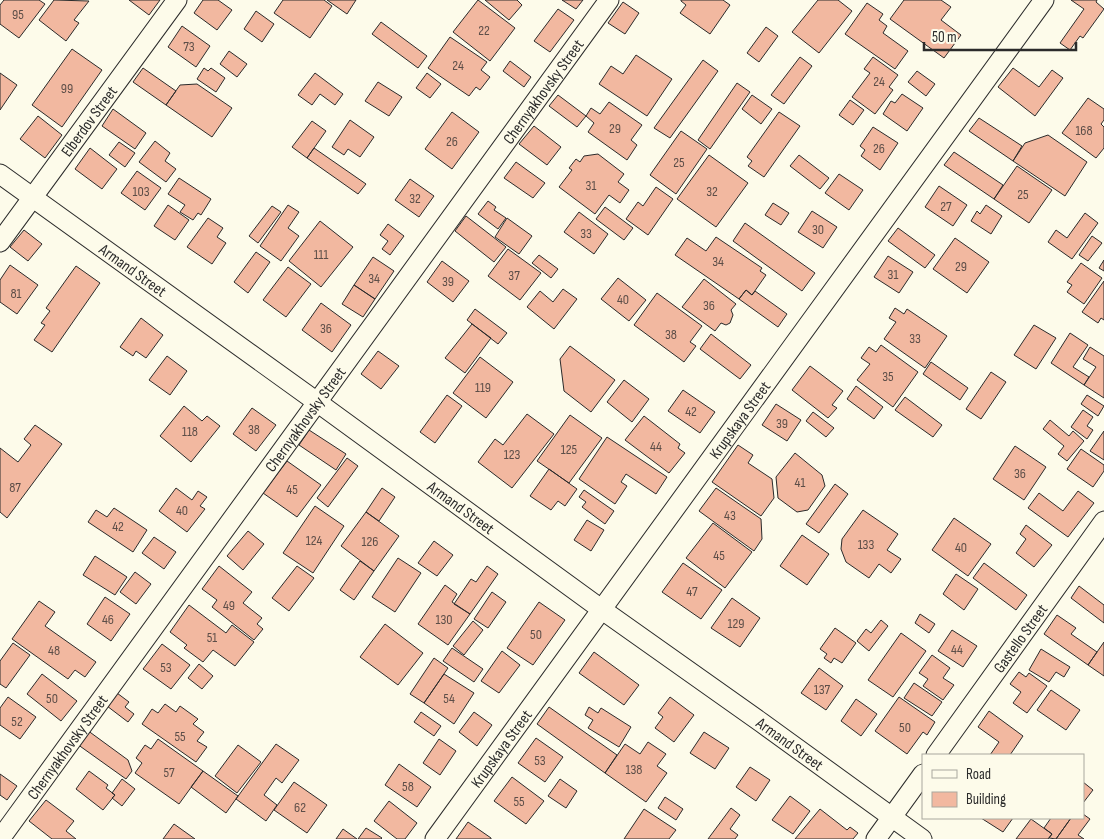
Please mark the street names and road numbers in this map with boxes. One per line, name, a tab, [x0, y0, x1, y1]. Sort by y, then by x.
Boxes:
street label: Chernyakhovsky Street	[500, 36, 588, 148]
street label: Elberdov Street	[58, 83, 122, 161]
street label: Armand Street	[94, 240, 170, 302]
street label: Chernyakhovsky Street	[262, 364, 350, 476]
street label: Krupskaya Street	[706, 378, 775, 463]
street label: Armand Street	[422, 477, 498, 539]
street label: Gastello Street	[990, 601, 1052, 677]
street label: Chernyakhovsky Street	[24, 691, 113, 804]
street label: Krupskaya Street	[467, 707, 537, 792]
street label: Armand Street	[751, 713, 827, 775]

